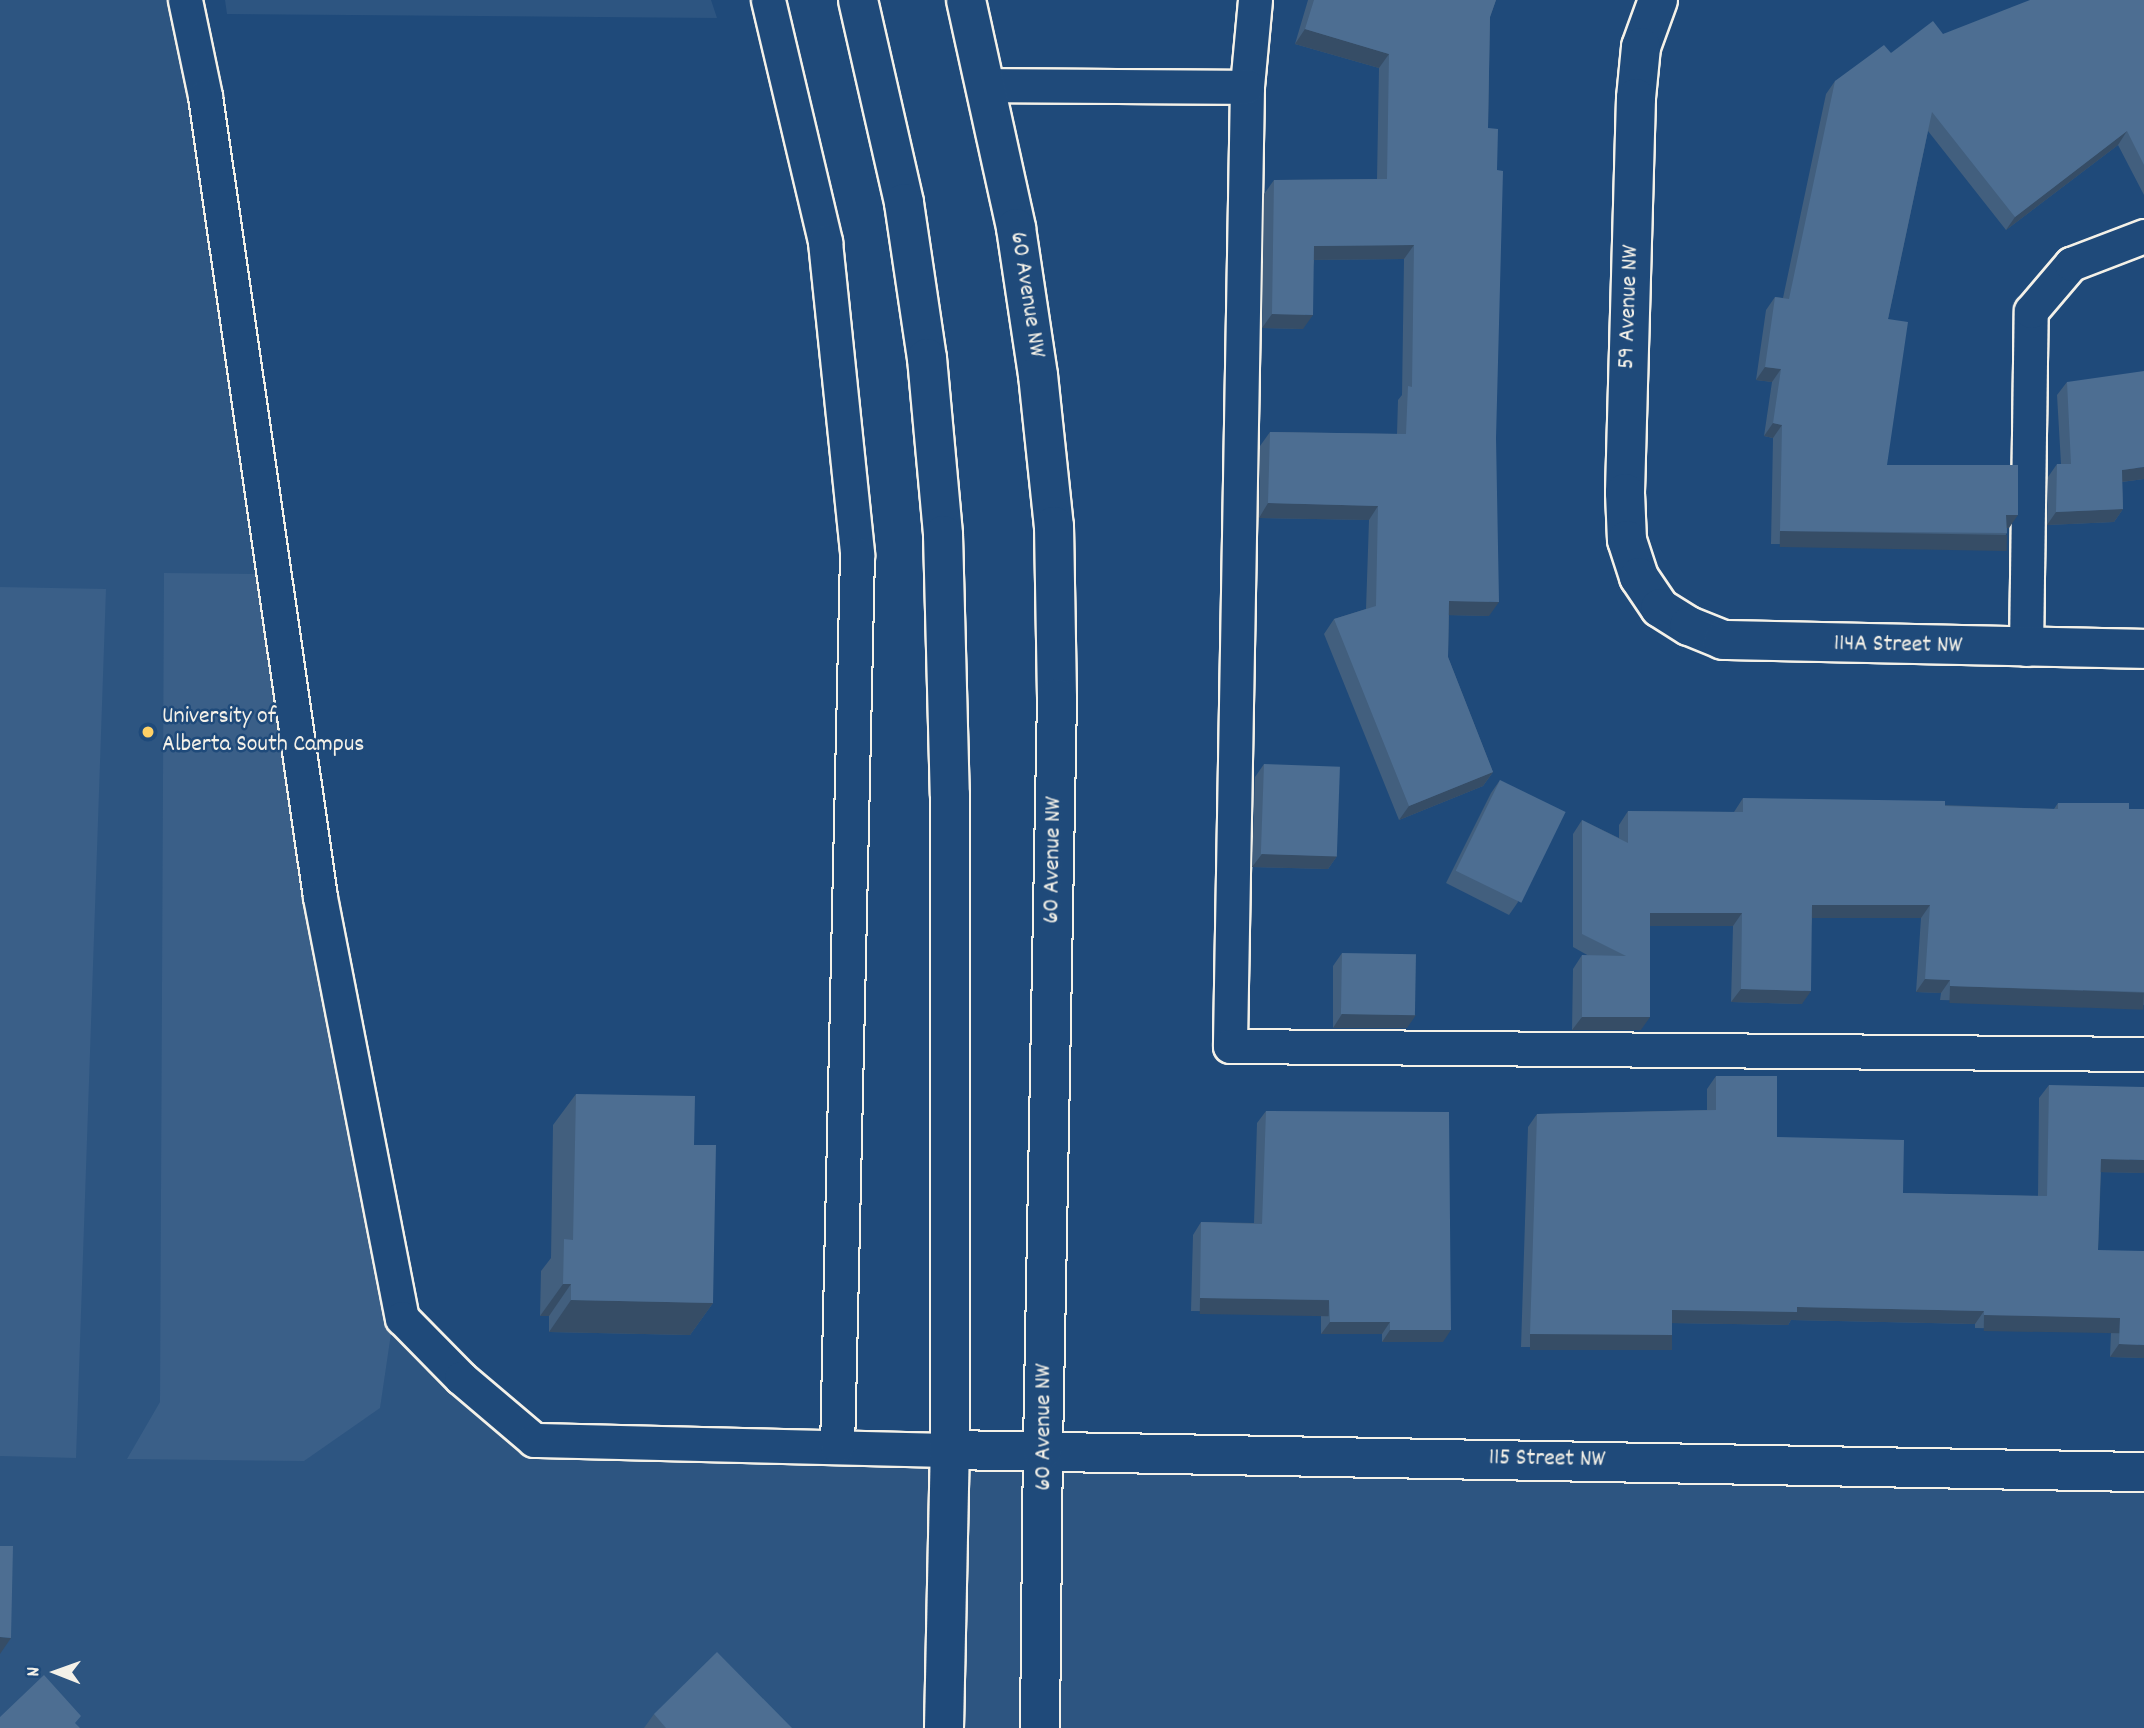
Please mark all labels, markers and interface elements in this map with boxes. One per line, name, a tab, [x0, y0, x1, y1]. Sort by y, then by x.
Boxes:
street label: 60 Avenue NW	[1002, 230, 1050, 360]
street label: 59 Avenue NW	[1613, 244, 1647, 370]
street label: 114A Street NW	[1833, 630, 1963, 662]
place label: University of Alberta South Campus	[162, 704, 364, 760]
marker: University of Alberta South Campus	[140, 724, 156, 740]
street label: 60 Avenue NW	[1038, 796, 1070, 924]
street label: 60 Avenue NW	[1031, 1363, 1059, 1491]
street label: 115 Street NW	[1488, 1445, 1606, 1475]
north arrow	[21, 1637, 91, 1707]
text: N	[21, 1667, 48, 1677]

